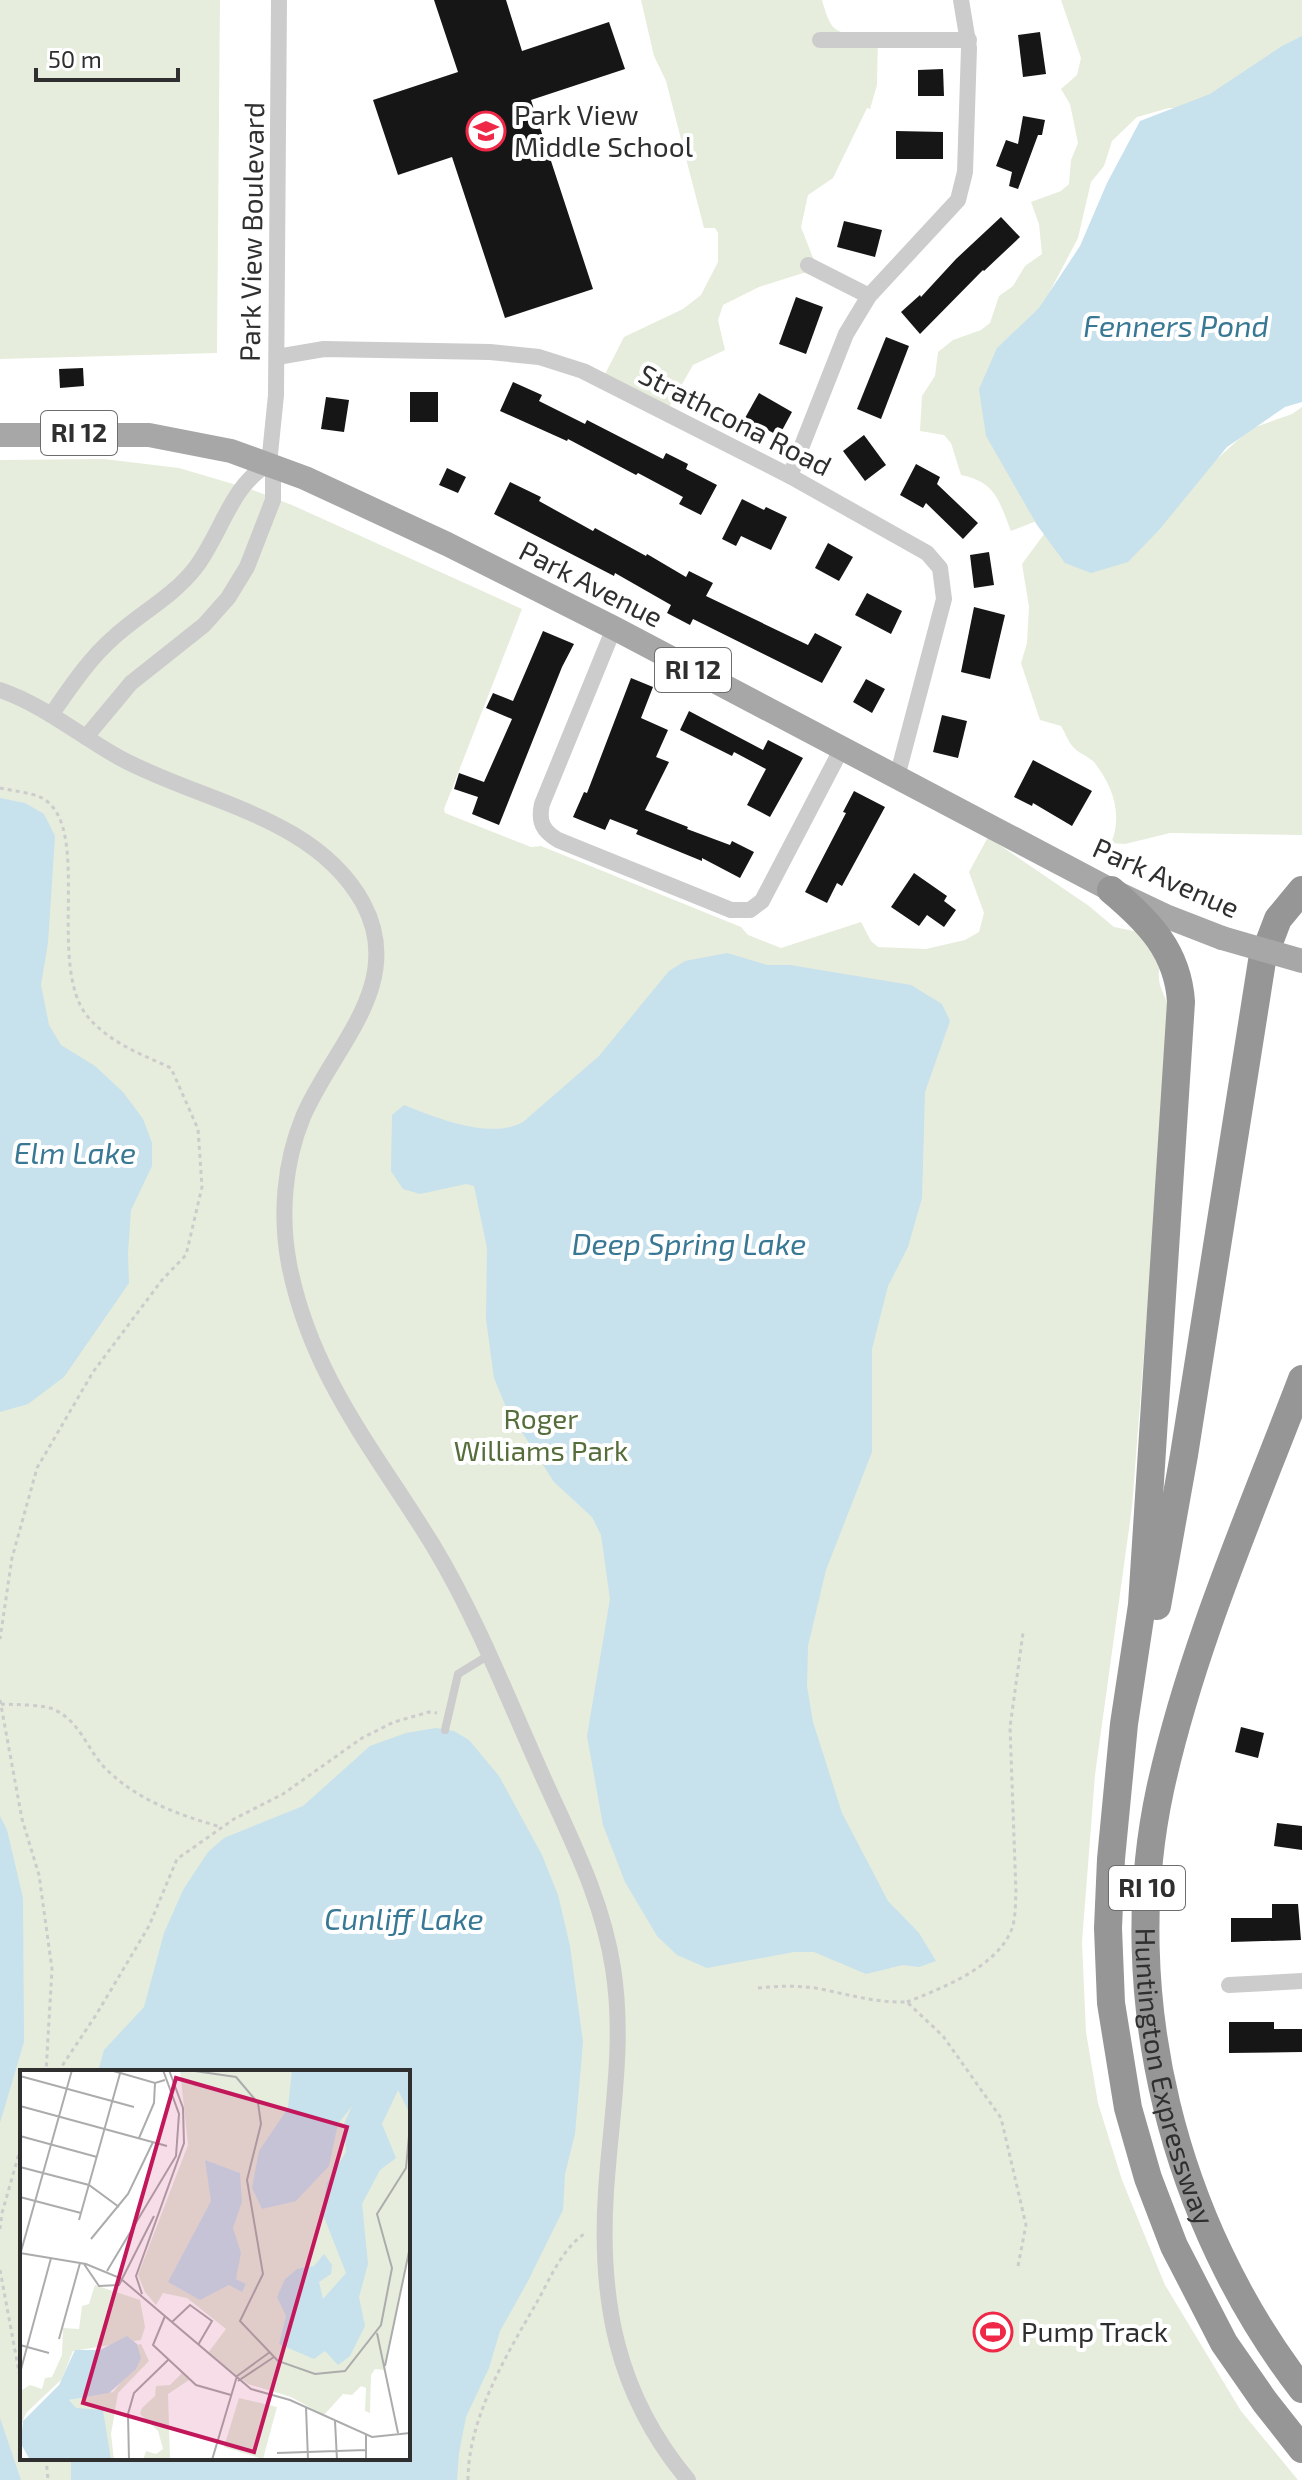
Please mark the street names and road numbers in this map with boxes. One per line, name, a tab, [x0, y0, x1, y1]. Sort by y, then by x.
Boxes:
street label: Park View Boulevard	[232, 102, 270, 362]
street label: Strathcona Road	[634, 356, 837, 482]
road number: RI 12	[41, 411, 117, 455]
street label: Park Avenue	[514, 532, 669, 634]
road number: RI 12	[655, 648, 731, 692]
street label: Park Avenue	[1088, 830, 1245, 924]
road number: RI 10	[1109, 1866, 1185, 1910]
street label: Huntington Expressway	[1129, 1928, 1222, 2230]

